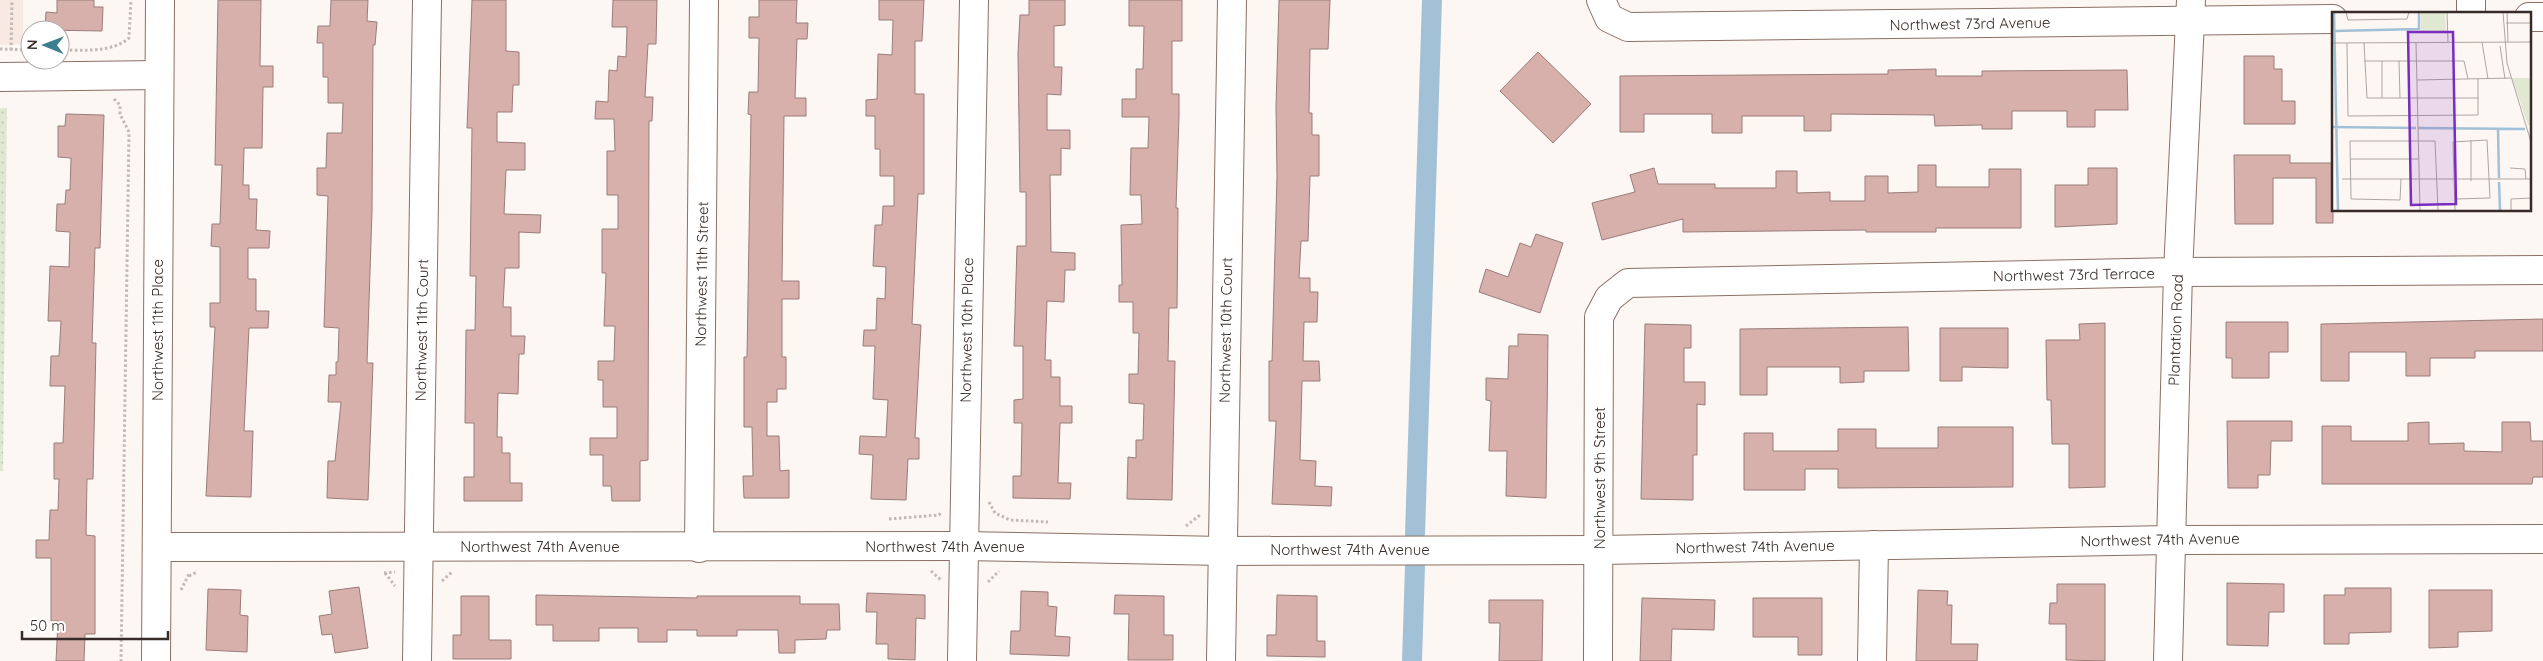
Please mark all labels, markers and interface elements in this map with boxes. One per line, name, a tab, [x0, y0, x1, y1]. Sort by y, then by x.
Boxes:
inset map	[2332, 12, 2530, 211]
street label: Northwest 73rd Avenue	[1889, 13, 2051, 34]
north arrow	[20, 20, 70, 70]
text: N	[23, 39, 41, 50]
street label: Northwest 11th Street	[691, 201, 712, 347]
street label: Northwest 10th Place	[956, 257, 977, 403]
street label: Northwest 10th Court	[1215, 257, 1236, 403]
street label: Northwest 11th Place	[148, 259, 167, 401]
street label: Northwest 11th Court	[411, 259, 432, 401]
street label: Northwest 73rd Terrace	[1993, 264, 2155, 285]
street label: Plantation Road	[2164, 274, 2187, 386]
street label: Northwest 9th Street	[1590, 407, 1609, 549]
street label: Northwest 74th Avenue	[2080, 529, 2240, 550]
street label: Northwest 74th Avenue	[1675, 536, 1835, 557]
street label: Northwest 74th Avenue	[460, 537, 620, 556]
street label: Northwest 74th Avenue	[865, 537, 1025, 556]
street label: Northwest 74th Avenue	[1270, 540, 1430, 559]
scale bar	[22, 608, 169, 640]
text: 50 m	[30, 616, 65, 635]

